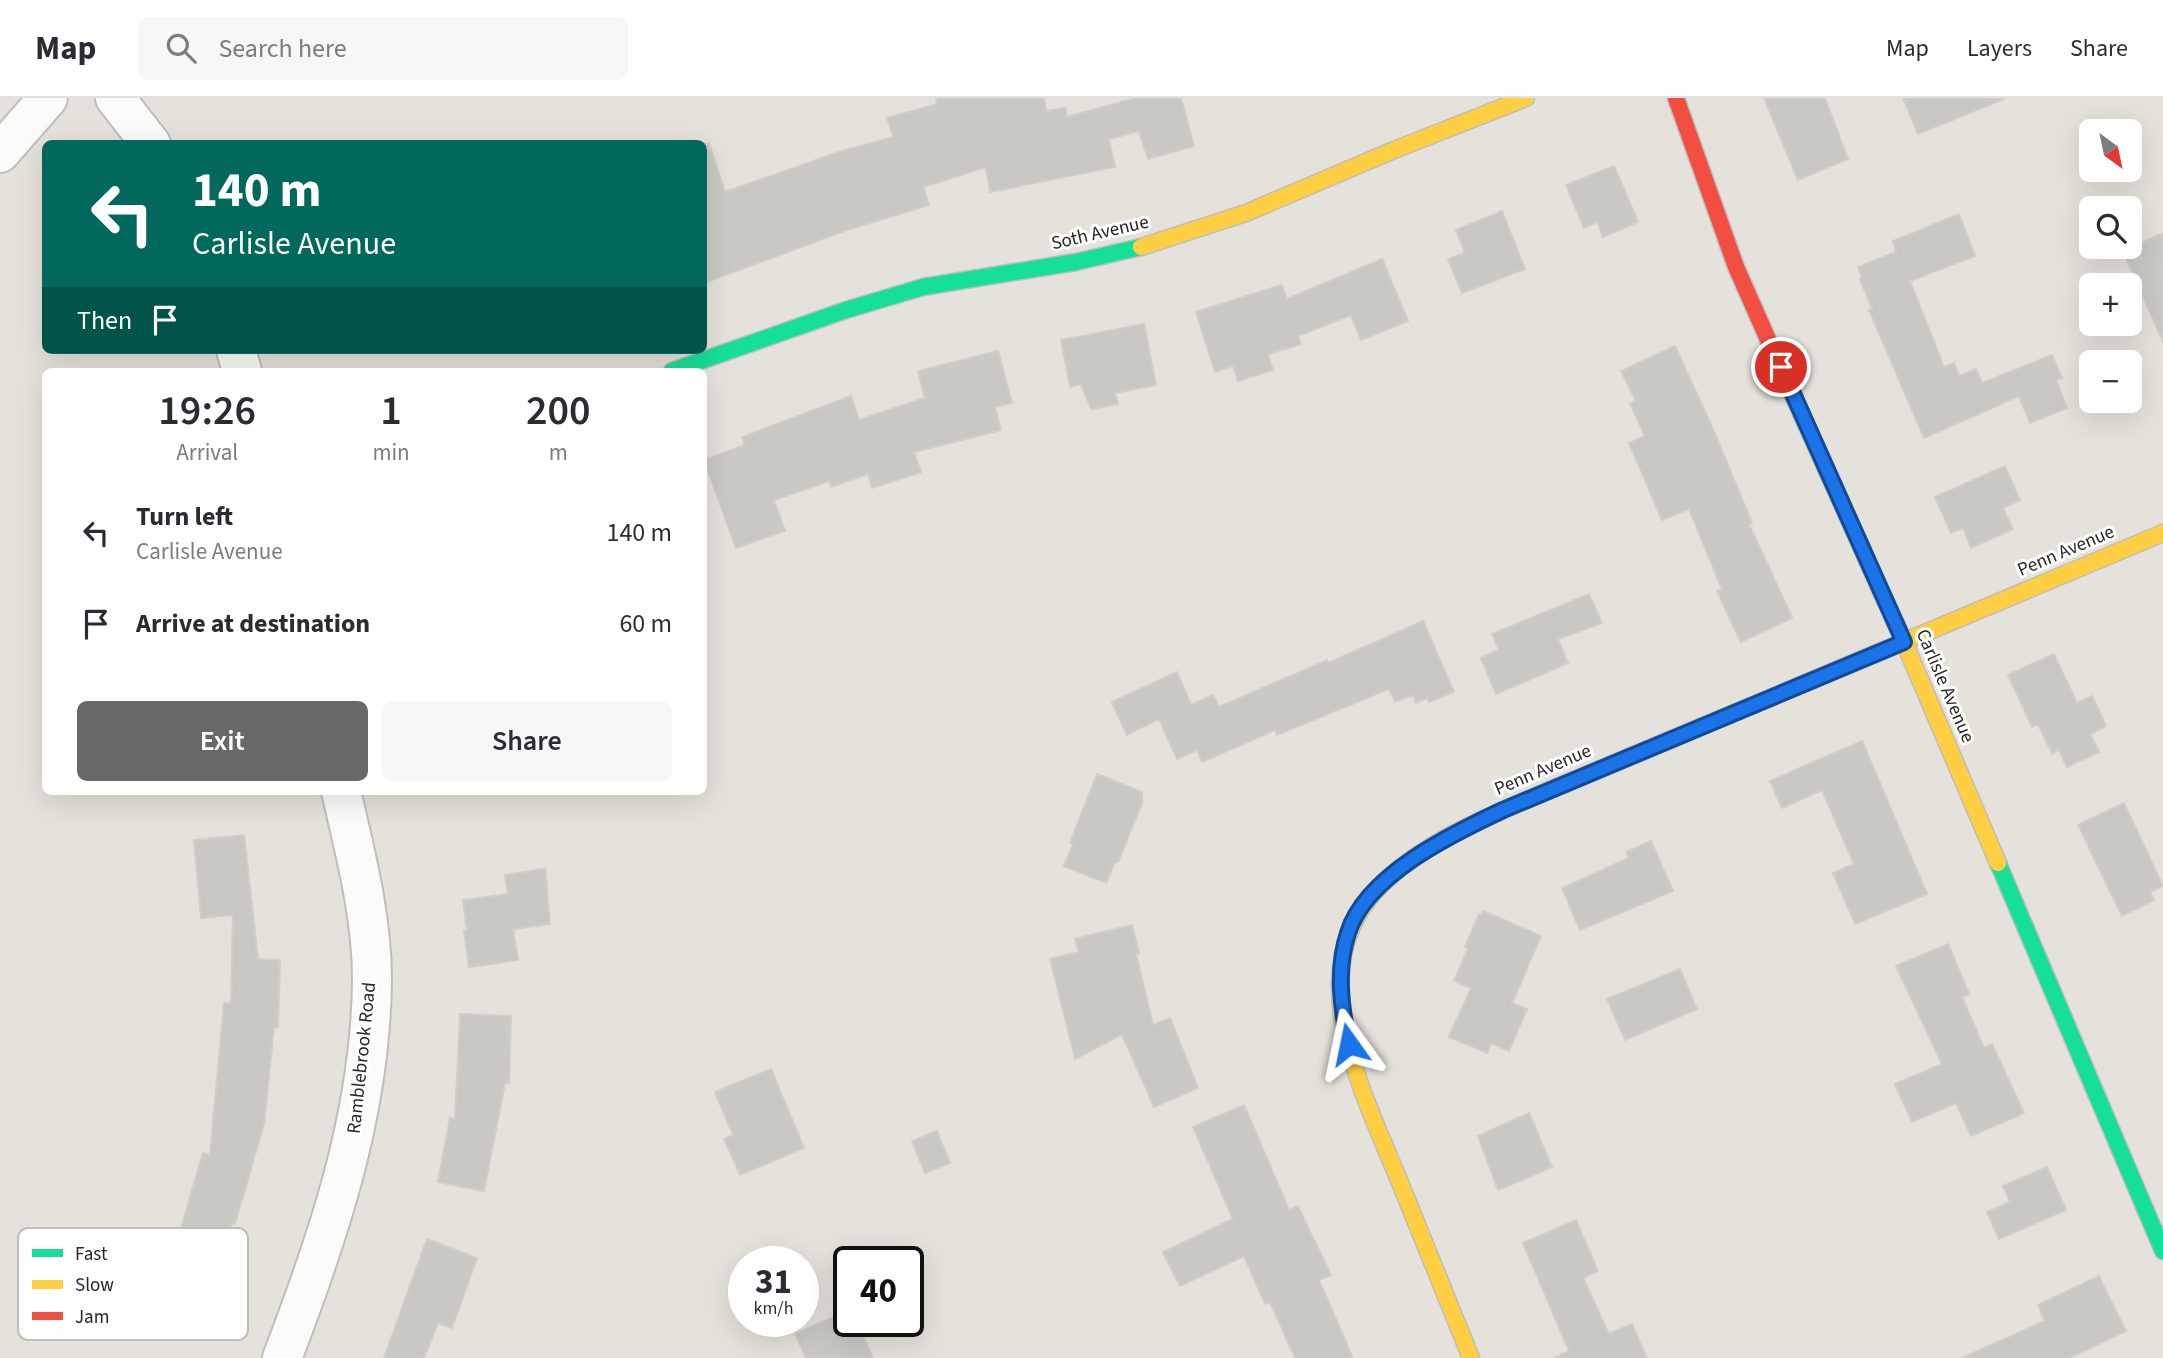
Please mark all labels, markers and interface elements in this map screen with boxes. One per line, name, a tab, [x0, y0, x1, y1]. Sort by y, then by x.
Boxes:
search box	[138, 17, 628, 80]
text: Map	[35, 25, 96, 72]
icon: search	[162, 29, 200, 67]
text: Search here	[218, 30, 347, 67]
text: Map	[1886, 31, 1929, 66]
text: Layers	[1967, 31, 2032, 66]
text: Share	[2070, 31, 2128, 66]
north arrow	[2079, 119, 2142, 182]
map controls	[2079, 119, 2142, 413]
text: 140 m	[192, 156, 321, 226]
icon: left	[77, 168, 168, 259]
button: search	[2079, 196, 2142, 259]
street label: Soth Avenue	[1049, 209, 1151, 257]
text: Carlisle Avenue	[192, 221, 396, 267]
button: +	[2079, 273, 2142, 336]
icon: arrive	[146, 301, 184, 339]
text: Then	[77, 302, 132, 339]
pin	[1751, 337, 1811, 397]
icon: arrive	[1762, 348, 1800, 386]
button: −	[2079, 350, 2142, 413]
text: 19:26	[158, 381, 256, 441]
text: 1	[380, 381, 402, 441]
text: 200	[526, 381, 591, 441]
text: Arrival	[176, 436, 238, 469]
text: min	[372, 436, 410, 469]
text: m	[549, 436, 568, 469]
text: Turn left	[136, 498, 233, 535]
icon: left	[77, 514, 115, 552]
text: 140 m	[606, 514, 672, 551]
street label: Penn Avenue	[2013, 518, 2119, 584]
text: Carlisle Avenue	[136, 535, 283, 568]
icon: arrive	[77, 605, 115, 643]
text: Arrive at destination	[136, 605, 370, 642]
text: 60 m	[619, 605, 672, 642]
street label: Carlisle Avenue	[1909, 625, 1981, 747]
button: Exit	[77, 701, 368, 781]
button: Share	[382, 701, 672, 781]
street label: Penn Avenue	[1490, 737, 1596, 803]
street label: Ramblebrook Road	[341, 981, 383, 1135]
position arrow	[1312, 1007, 1386, 1081]
legend	[18, 1228, 248, 1340]
text: Fast	[75, 1241, 108, 1268]
speed limit sign: 40	[833, 1246, 924, 1337]
text: 31	[755, 1257, 792, 1307]
text: Slow	[75, 1272, 114, 1299]
text: km/h	[754, 1296, 793, 1321]
text: Jam	[75, 1304, 109, 1331]

